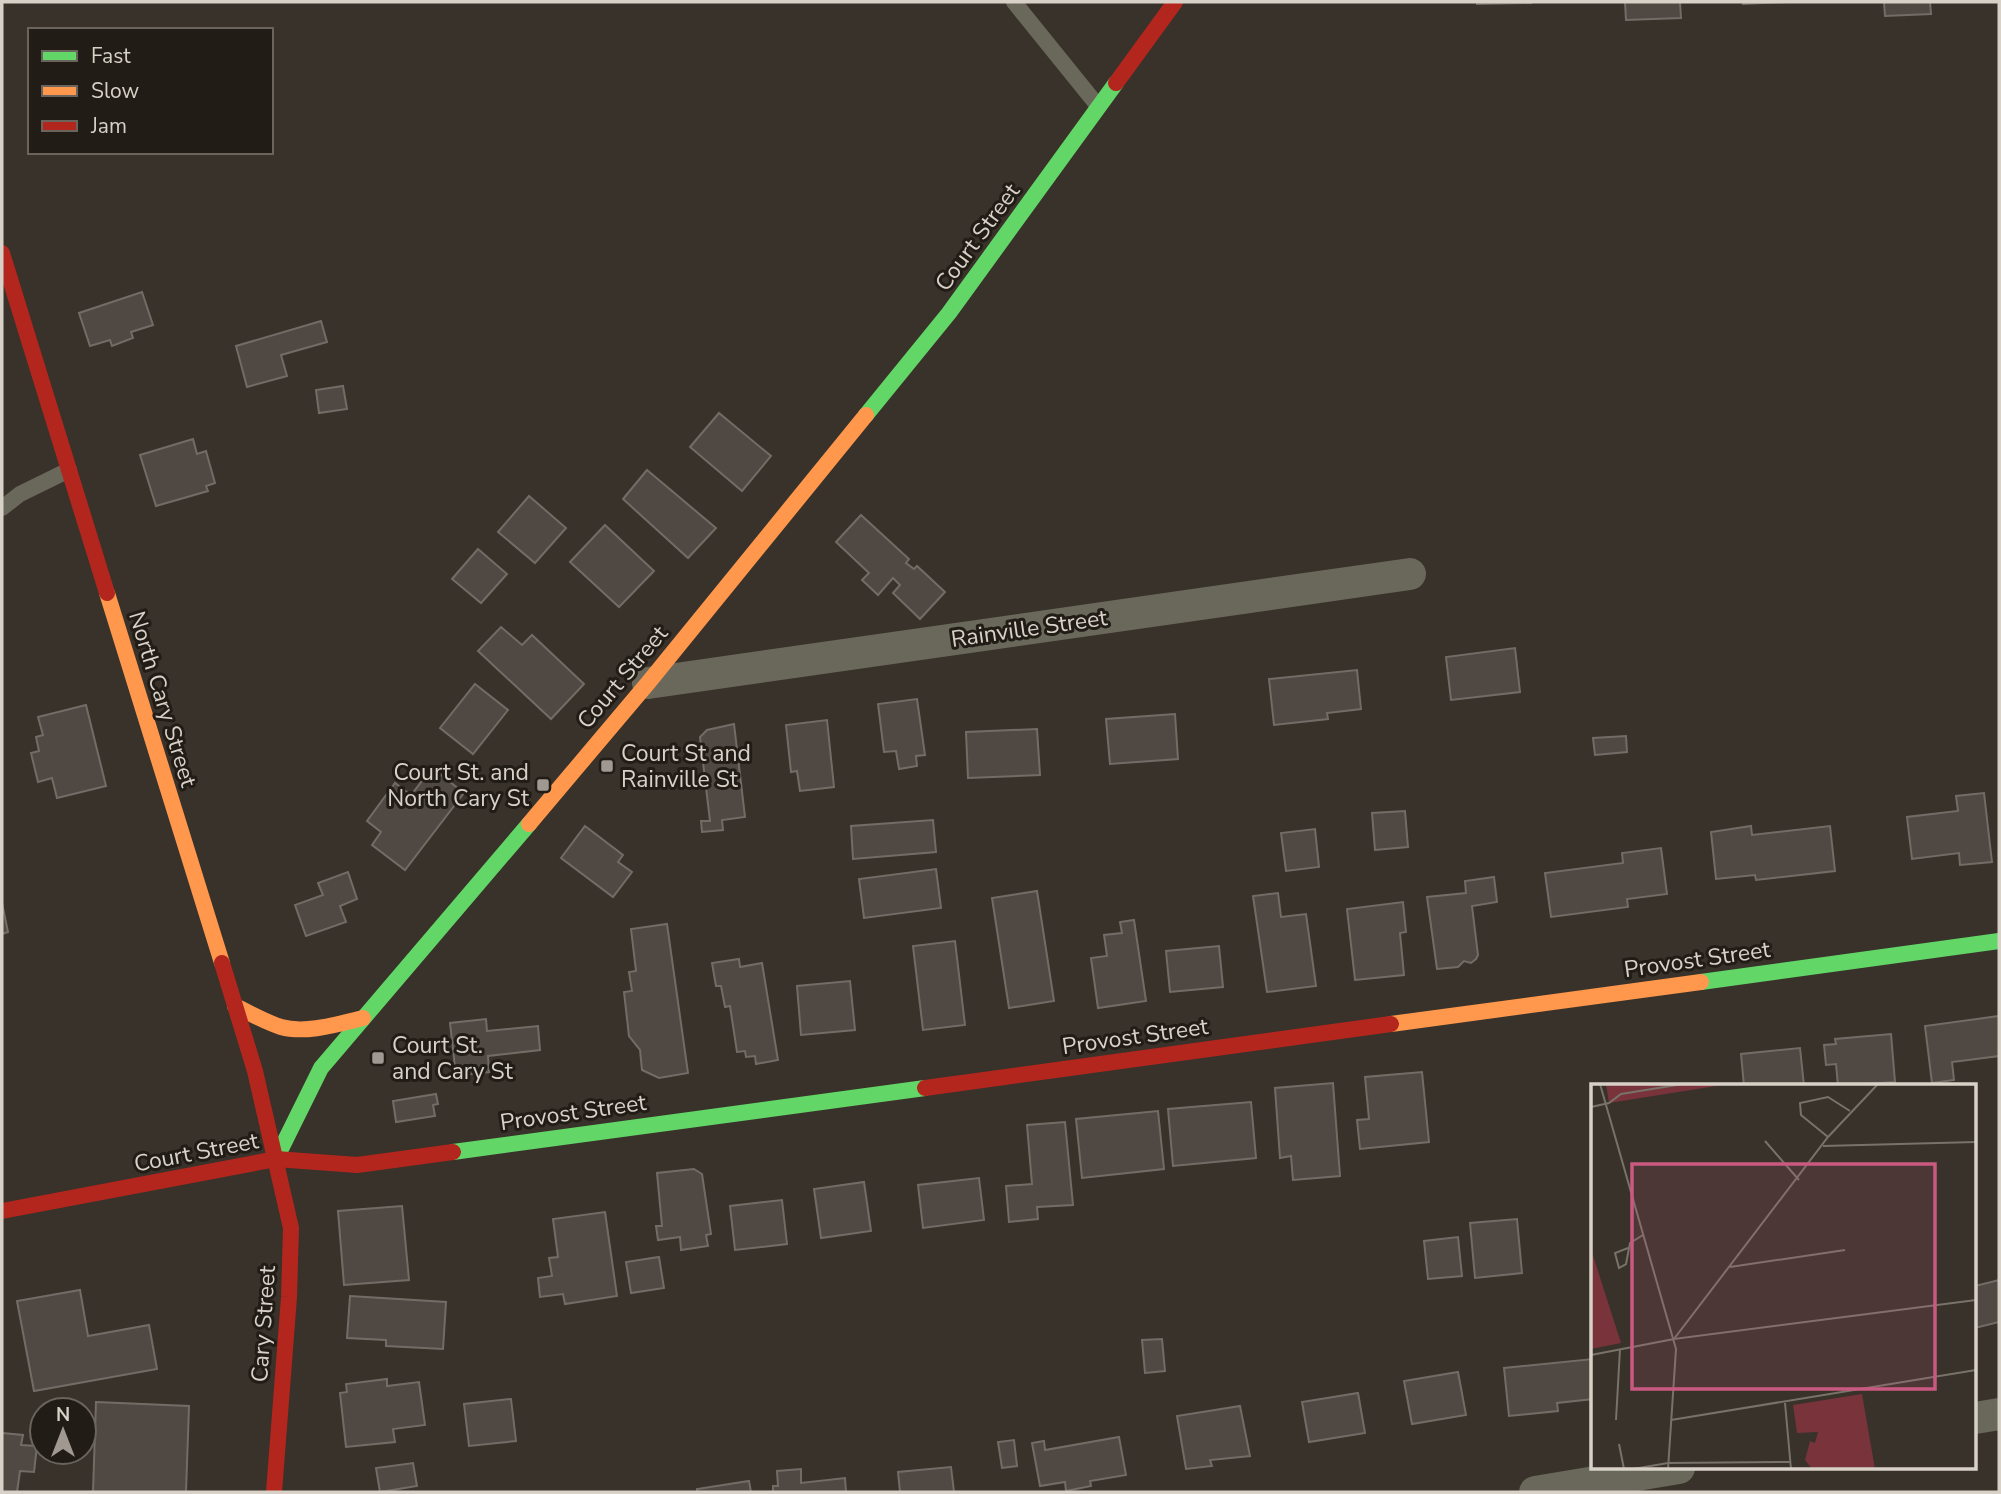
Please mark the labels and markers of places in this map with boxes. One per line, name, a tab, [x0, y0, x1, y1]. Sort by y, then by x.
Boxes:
place label: Court St and Rainville St	[621, 738, 751, 795]
place label: Court St. and North Cary St	[387, 757, 530, 814]
marker: Court St and Rainville St	[599, 758, 615, 774]
marker: Court St. and North Cary St	[535, 777, 551, 793]
place label: Court St. and Cary St	[392, 1030, 514, 1087]
marker: Court St. and Cary St	[370, 1050, 386, 1066]

